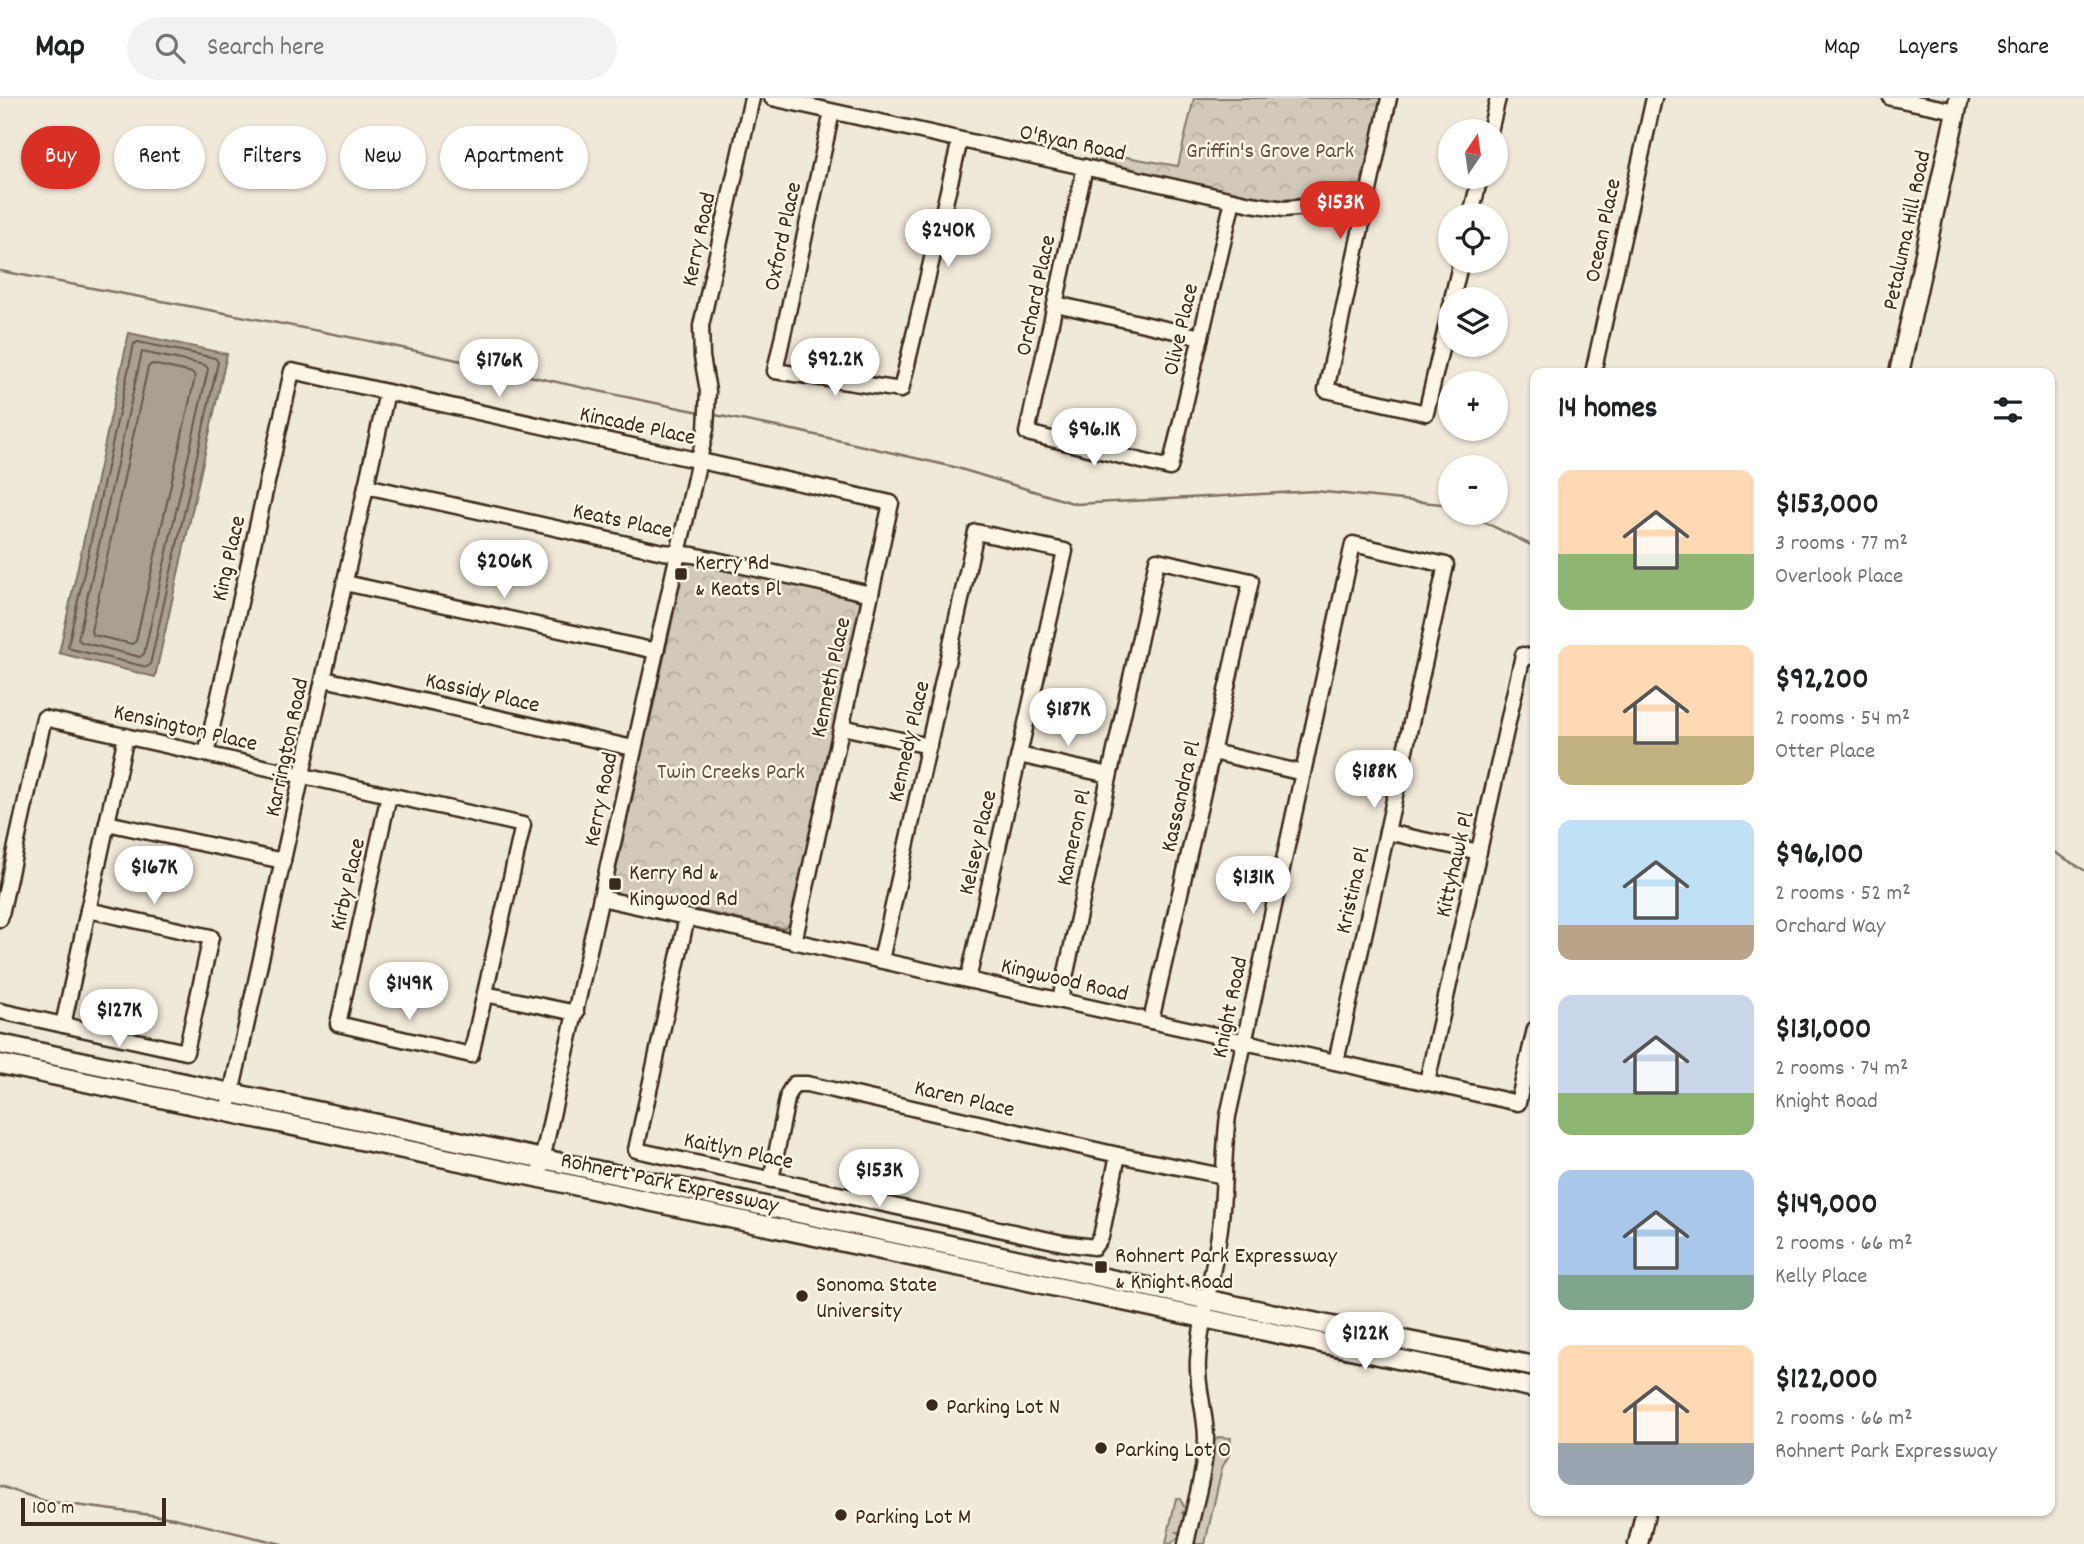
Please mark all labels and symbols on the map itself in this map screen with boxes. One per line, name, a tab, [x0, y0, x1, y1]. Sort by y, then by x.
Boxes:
street label: O'Ryan Road	[1016, 117, 1128, 172]
north arrow	[1438, 119, 1508, 189]
park label: Griffin's Grove Park	[1186, 136, 1354, 169]
street label: Petaluma Hill Road	[1875, 148, 1941, 314]
street label: Ocean Place	[1577, 176, 1632, 286]
street label: Oxford Place	[757, 179, 812, 294]
pin: $153K	[1291, 181, 1389, 241]
street label: Kerry Road	[674, 190, 726, 290]
pin: $240K	[899, 209, 997, 269]
street label: Orchard Place	[1009, 232, 1066, 359]
street label: Olive Place	[1156, 280, 1209, 379]
pin: $92.2K	[778, 338, 892, 398]
pin: $176K	[450, 340, 548, 399]
street label: Kincade Place	[576, 399, 698, 456]
pin: $96.1K	[1037, 408, 1151, 468]
street label: Keats Place	[569, 496, 675, 549]
street label: King Place	[205, 513, 256, 605]
pin: $206K	[455, 540, 553, 600]
place label: Kerry Rd & Keats Pl	[695, 548, 782, 607]
marker: Kerry Rd & Keats Pl	[673, 566, 689, 582]
street label: Kenneth Place	[804, 614, 861, 741]
street label: Kassidy Place	[422, 665, 543, 724]
street label: Karrington Road	[258, 675, 319, 820]
street label: Kennedy Place	[880, 678, 940, 806]
pin: $187K	[1019, 688, 1117, 748]
street label: Kensington Place	[110, 697, 260, 762]
street label: Kassandra Pl	[1154, 737, 1211, 856]
street label: Kerry Road	[576, 750, 628, 850]
pin: $188K	[1325, 750, 1423, 810]
park label: Twin Creeks Park	[657, 757, 805, 790]
street label: Kameron Pl	[1049, 786, 1102, 889]
street label: Kelsey Place	[951, 787, 1007, 898]
street label: Kittyhawk Pl	[1428, 808, 1485, 921]
street label: Kirby Place	[323, 835, 376, 934]
street label: Kristina Pl	[1328, 844, 1381, 938]
pin: $167K	[105, 846, 203, 906]
pin: $131K	[1204, 856, 1302, 916]
place label: Kerry Rd & Kingwood Rd	[629, 858, 738, 917]
marker: Kerry Rd & Kingwood Rd	[607, 876, 623, 892]
street label: Kingwood Road	[997, 951, 1131, 1012]
street label: Knight Road	[1205, 954, 1258, 1061]
pin: $149K	[360, 962, 458, 1022]
pin: $127K	[70, 990, 168, 1049]
street label: Karen Place	[911, 1073, 1018, 1128]
street label: Kaitlyn Place	[681, 1125, 796, 1180]
street label: Rohnert Park Expressway	[557, 1145, 782, 1224]
pin: $153K	[830, 1150, 928, 1209]
place label: Rohnert Park Expressway & Knight Road	[1115, 1241, 1338, 1300]
marker: Rohnert Park Expressway & Knight Road	[1093, 1259, 1109, 1275]
place label: Sonoma State University	[816, 1270, 937, 1329]
marker: Sonoma State University	[794, 1288, 810, 1304]
pin: $122K	[1316, 1312, 1414, 1372]
place label: Parking Lot N	[946, 1392, 1060, 1425]
marker: Parking Lot N	[924, 1397, 940, 1413]
place label: Parking Lot O	[1115, 1435, 1231, 1468]
marker: Parking Lot O	[1093, 1440, 1109, 1456]
scale bar	[21, 1495, 166, 1527]
place label: Parking Lot M	[855, 1502, 971, 1535]
marker: Parking Lot M	[833, 1507, 849, 1523]

